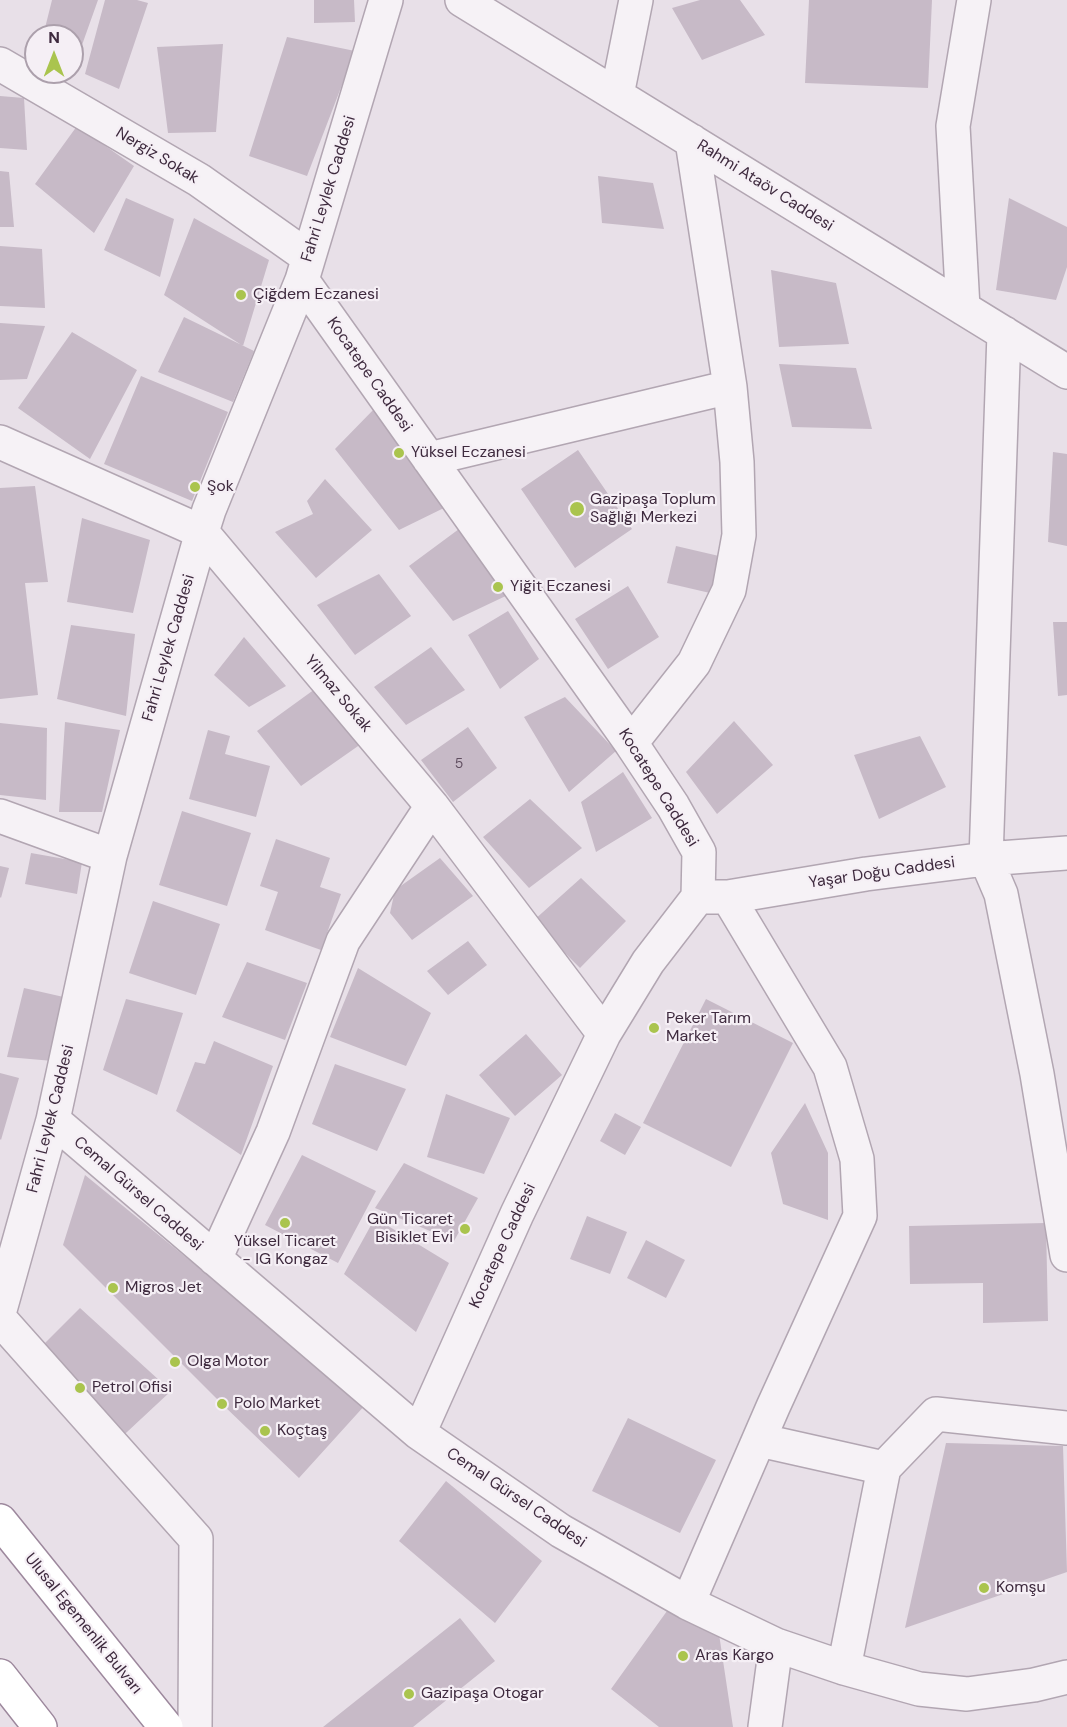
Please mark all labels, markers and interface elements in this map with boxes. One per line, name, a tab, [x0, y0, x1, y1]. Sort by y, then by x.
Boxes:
north arrow	[24, 24, 84, 84]
text: N	[48, 27, 60, 48]
street label: Fahri Leylek Caddesi	[298, 114, 360, 264]
street label: Nergiz Sokak	[112, 124, 202, 188]
street label: Rahmi Ataöv Caddesi	[693, 136, 837, 236]
place label: Çiğdem Eczanesi	[253, 285, 379, 305]
marker: Çiğdem Eczanesi	[234, 288, 248, 302]
street label: Kocatepe Caddesi	[322, 314, 416, 436]
place label: Yüksel Eczanesi	[411, 443, 526, 463]
marker: Yüksel Eczanesi	[392, 446, 406, 460]
place label: Şok	[207, 477, 234, 497]
marker: Şok	[188, 480, 202, 494]
place label: Gazipaşa Toplum Sağlığı Merkezi	[590, 490, 716, 528]
marker: Gazipaşa Toplum Sağlığı Merkezi	[568, 500, 586, 518]
street label: Fahri Leylek Caddesi	[139, 572, 199, 724]
place label: Yiğit Eczanesi	[510, 577, 611, 597]
marker: Yiğit Eczanesi	[491, 580, 505, 594]
street label: Yilmaz Sokak	[300, 652, 376, 736]
street label: Kocatepe Caddesi	[614, 725, 702, 851]
house number: 5	[455, 756, 463, 772]
street label: Yaşar Doğu Caddesi	[808, 853, 956, 893]
place label: Peker Tarım Market	[666, 1009, 751, 1047]
marker: Peker Tarım Market	[647, 1021, 661, 1035]
street label: Fahri Leylek Caddesi	[23, 1043, 79, 1195]
street label: Cemal Gürsel Caddesi	[70, 1133, 206, 1255]
street label: Kocatepe Caddesi	[466, 1180, 540, 1312]
place label: Gün Ticaret Bisiklet Evi	[367, 1210, 453, 1248]
marker: Yüksel Ticaret - IG Kongaz	[278, 1216, 292, 1230]
marker: Gün Ticaret Bisiklet Evi	[458, 1222, 472, 1236]
place label: Yüksel Ticaret - IG Kongaz	[234, 1232, 336, 1270]
place label: Migros Jet	[125, 1278, 202, 1298]
marker: Migros Jet	[106, 1281, 120, 1295]
place label: Olga Motor	[187, 1352, 269, 1372]
marker: Olga Motor	[168, 1355, 182, 1369]
place label: Petrol Ofisi	[92, 1378, 172, 1398]
marker: Petrol Ofisi	[73, 1381, 87, 1395]
place label: Polo Market	[234, 1394, 320, 1414]
marker: Polo Market	[215, 1397, 229, 1411]
place label: Koçtaş	[277, 1421, 327, 1441]
marker: Koçtaş	[258, 1424, 272, 1438]
street label: Cemal Gürsel Caddesi	[442, 1444, 590, 1552]
street label: Ulusal Egemenlik Bulvarı	[20, 1550, 146, 1698]
place label: Komşu	[996, 1578, 1046, 1598]
marker: Komşu	[977, 1581, 991, 1595]
place label: Aras Kargo	[695, 1646, 774, 1666]
marker: Aras Kargo	[676, 1649, 690, 1663]
place label: Gazipaşa Otogar	[421, 1684, 544, 1704]
marker: Gazipaşa Otogar	[402, 1687, 416, 1701]

